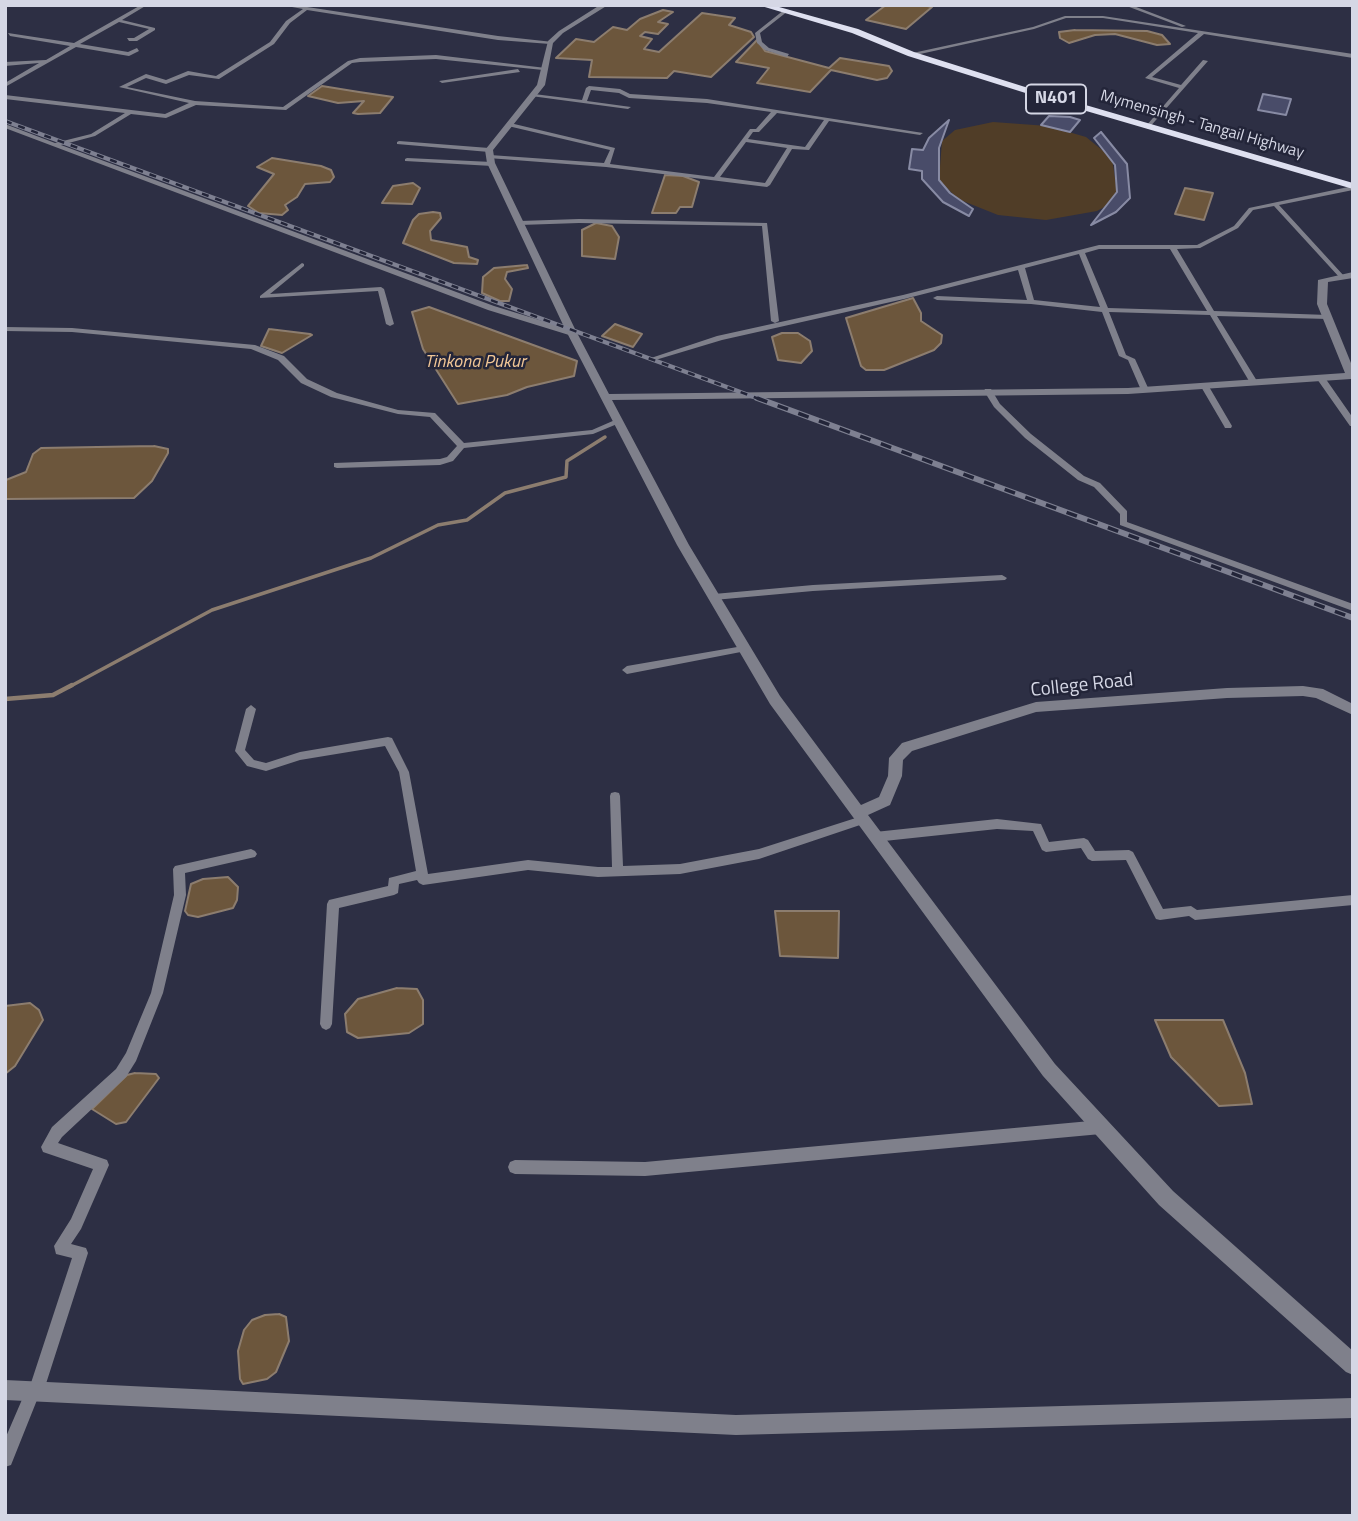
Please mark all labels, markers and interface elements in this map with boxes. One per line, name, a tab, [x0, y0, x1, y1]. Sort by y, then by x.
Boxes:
road number: N401	[1026, 84, 1086, 114]
street label: Mymensingh - Tangail Highway	[1098, 87, 1306, 163]
water label: Tinkona Pukur	[424, 352, 526, 374]
street label: College Road	[1029, 669, 1135, 703]

